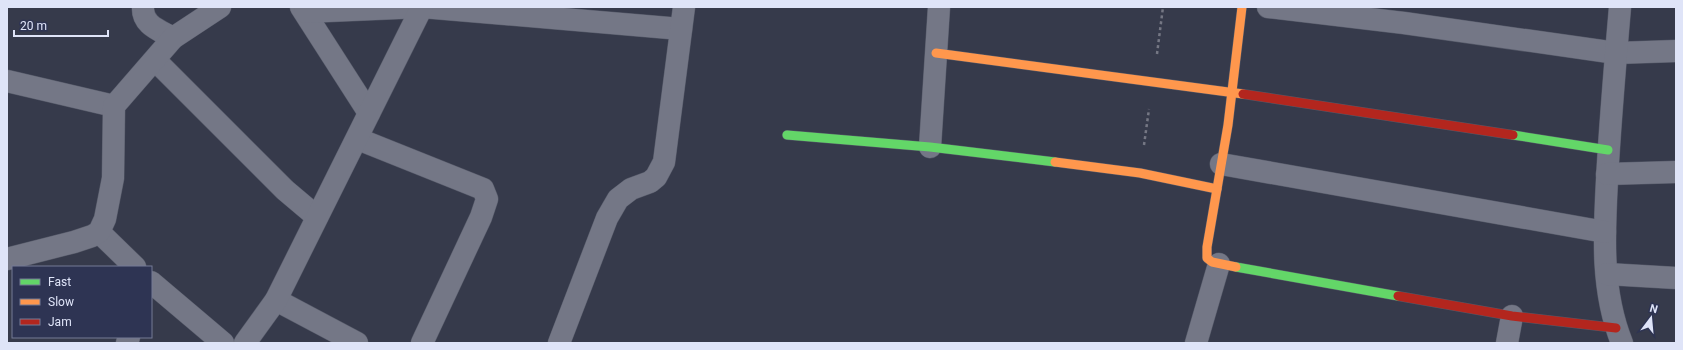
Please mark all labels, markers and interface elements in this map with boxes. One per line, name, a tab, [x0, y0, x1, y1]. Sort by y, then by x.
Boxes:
scale bar	[14, 12, 108, 38]
text: 20 m	[20, 19, 47, 33]
legend	[12, 266, 152, 338]
text: Fast	[48, 275, 71, 289]
text: Slow	[48, 295, 74, 309]
north arrow	[1631, 298, 1671, 338]
text: N	[1648, 302, 1659, 316]
text: Jam	[48, 315, 72, 329]

